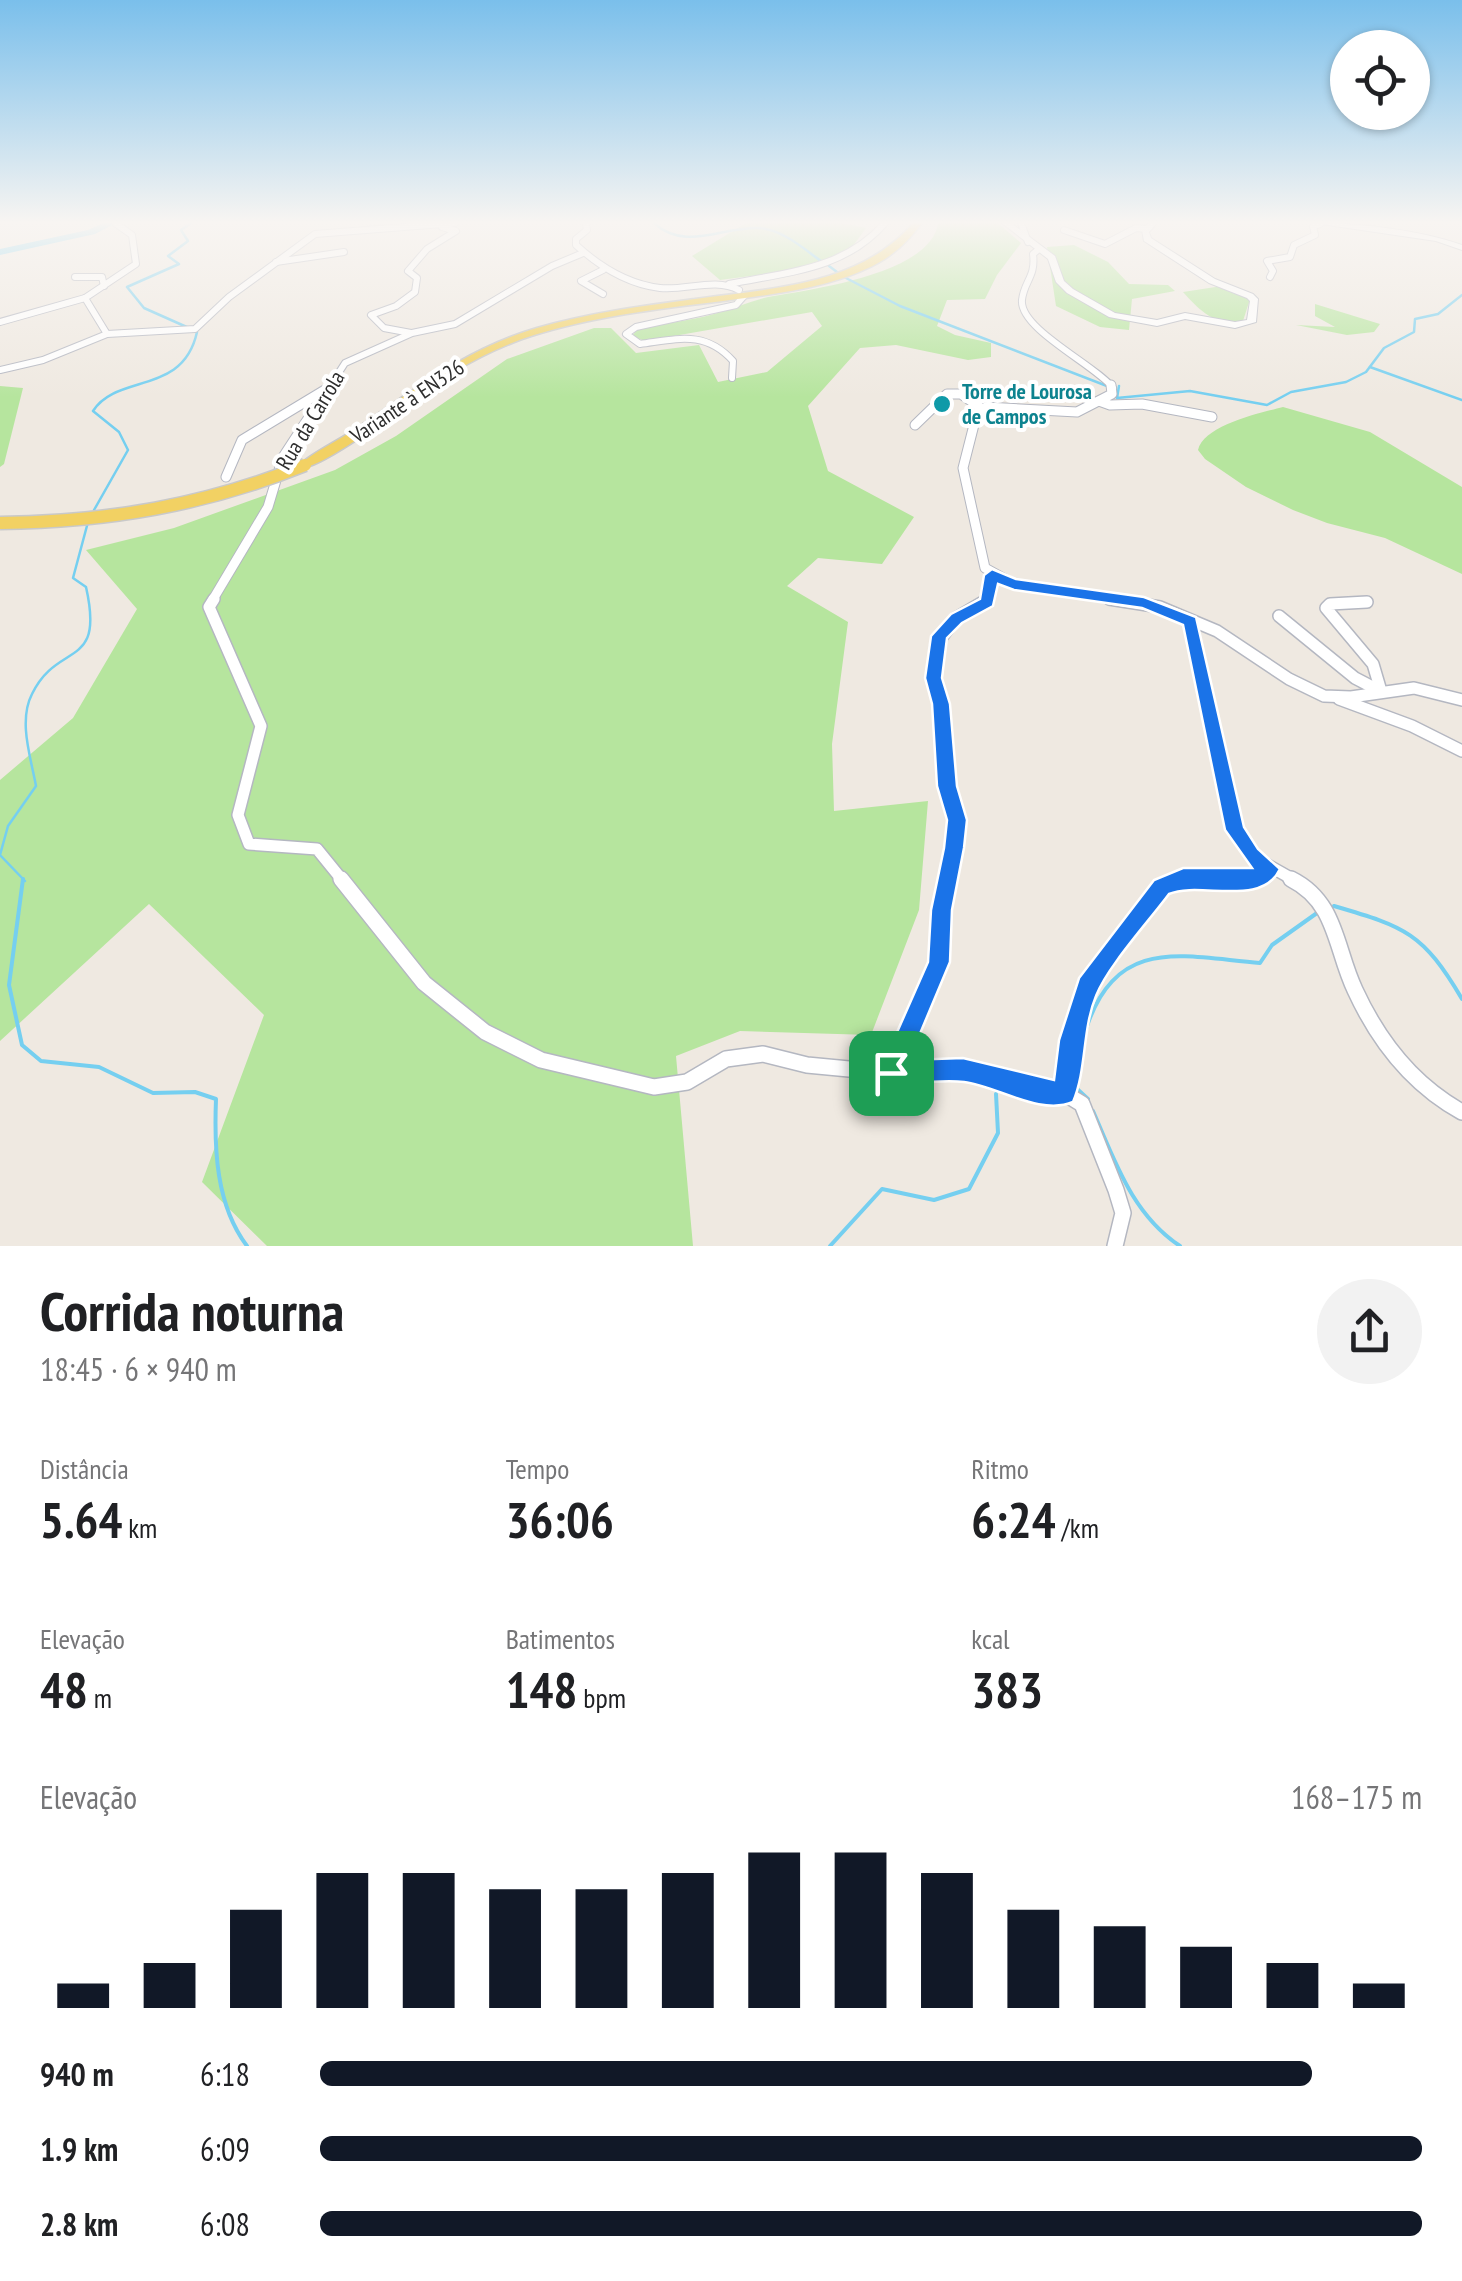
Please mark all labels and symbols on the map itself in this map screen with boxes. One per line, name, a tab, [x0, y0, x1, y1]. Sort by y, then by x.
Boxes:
street label: Variante à EN326	[344, 353, 469, 450]
street label: Rua da Carrola	[270, 365, 350, 475]
place label: Torre de Lourosa de Campos	[962, 377, 1092, 430]
marker: Torre de Lourosa de Campos	[931, 393, 953, 415]
pin	[849, 1031, 934, 1116]

